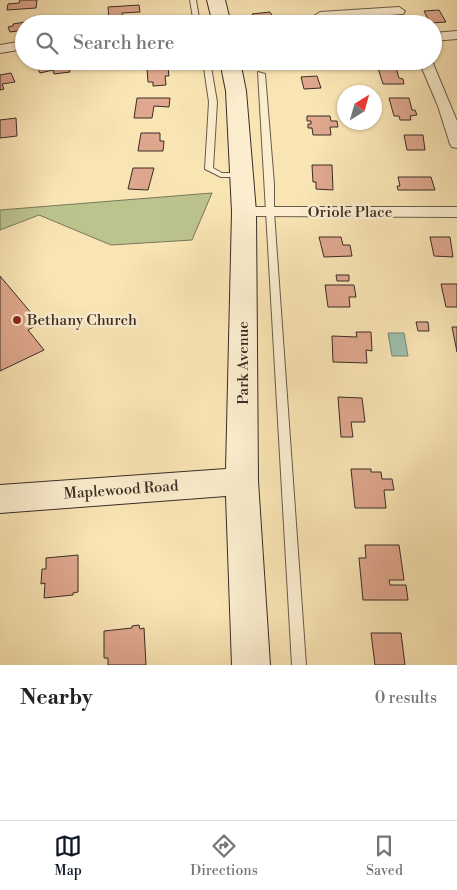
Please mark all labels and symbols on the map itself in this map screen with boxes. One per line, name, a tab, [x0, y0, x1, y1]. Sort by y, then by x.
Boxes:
north arrow	[337, 85, 382, 130]
street label: Oriole Place	[308, 203, 392, 222]
place label: Bethany Church	[26, 311, 137, 330]
marker: Bethany Church	[11, 314, 23, 326]
street label: Park Avenue	[234, 321, 253, 405]
street label: Maplewood Road	[63, 476, 179, 503]

